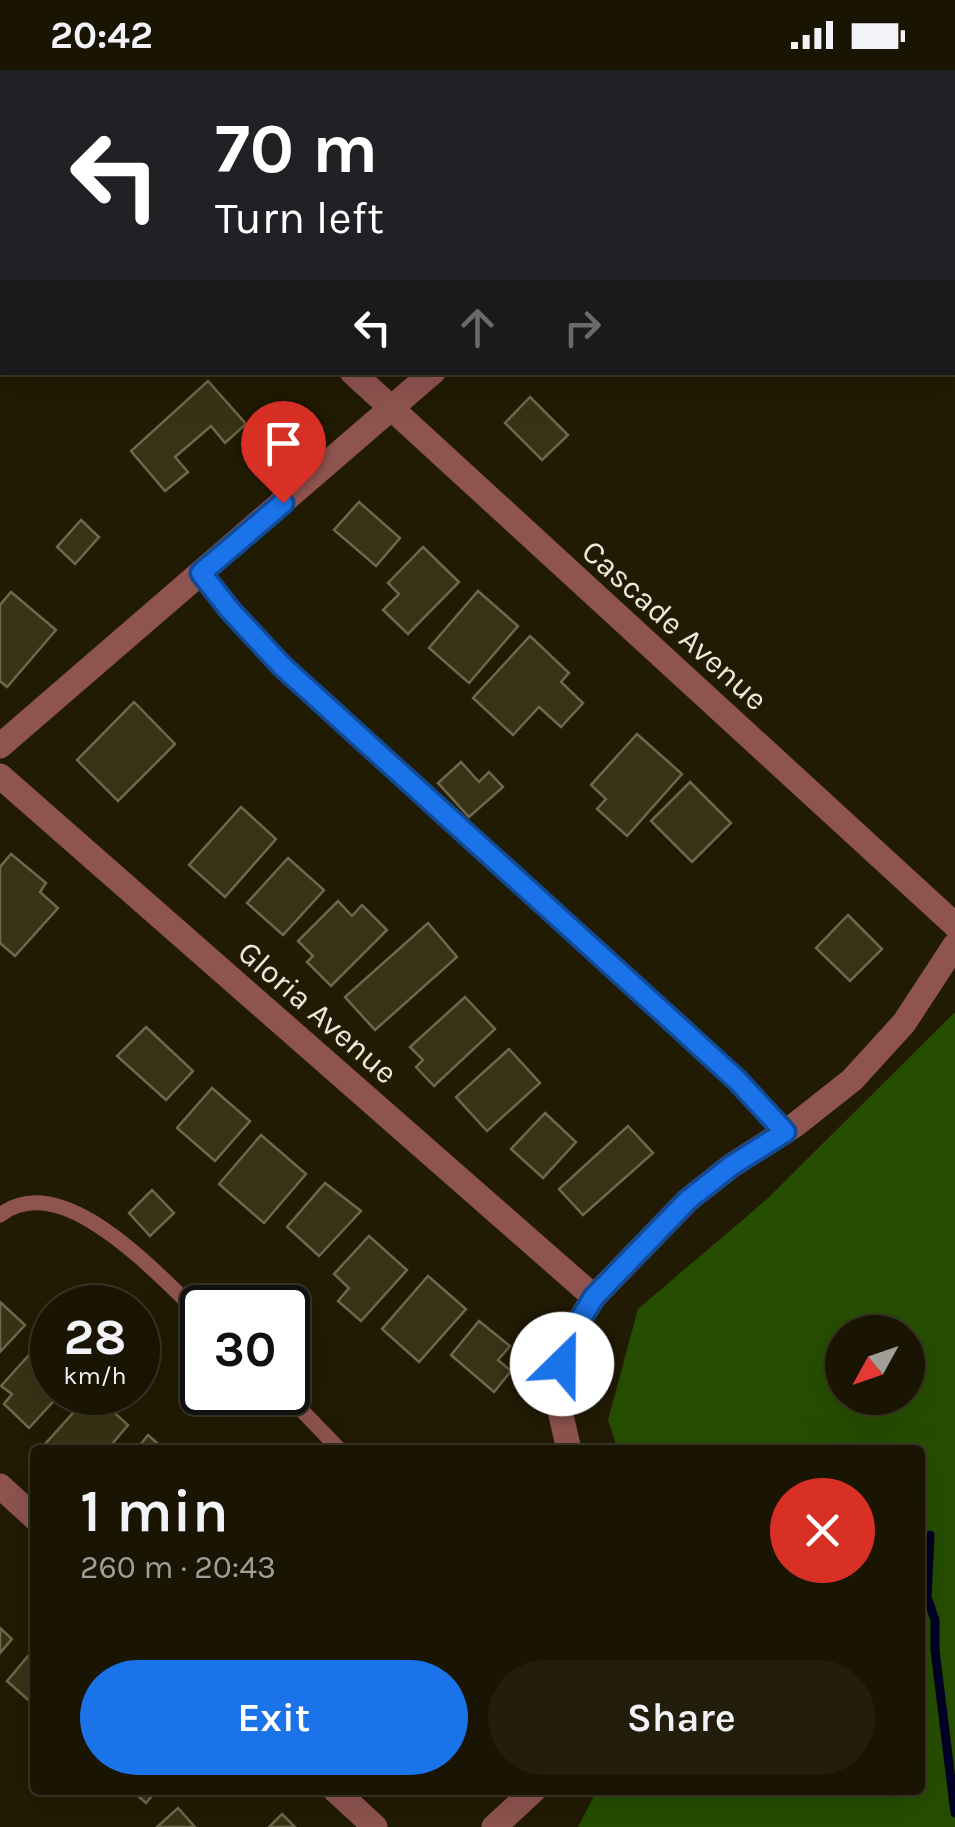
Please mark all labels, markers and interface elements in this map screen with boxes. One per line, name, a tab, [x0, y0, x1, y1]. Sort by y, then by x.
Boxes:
text: 20:42	[50, 13, 153, 58]
text: 70 m	[215, 108, 378, 190]
icon: left	[50, 110, 180, 240]
text: Turn left	[215, 192, 384, 244]
icon: left	[345, 300, 400, 355]
icon: ahead	[450, 300, 505, 355]
icon: right	[555, 300, 610, 355]
pin	[241, 401, 326, 504]
icon: arrive	[256, 416, 311, 471]
street label: Cascade Avenue	[574, 533, 775, 718]
street label: Gloria Avenue	[231, 933, 405, 1092]
speed limit sign: 30	[180, 1285, 310, 1415]
text: 28	[64, 1308, 126, 1367]
position arrow	[510, 1312, 614, 1416]
north arrow	[825, 1315, 925, 1415]
map controls	[825, 1315, 925, 1415]
text: km/h	[63, 1361, 127, 1390]
text: 1 min	[80, 1476, 229, 1546]
button: close	[770, 1478, 875, 1583]
text: 260 m · 20:43	[80, 1549, 276, 1586]
button: Exit	[80, 1660, 468, 1775]
button: Share	[488, 1660, 875, 1775]

